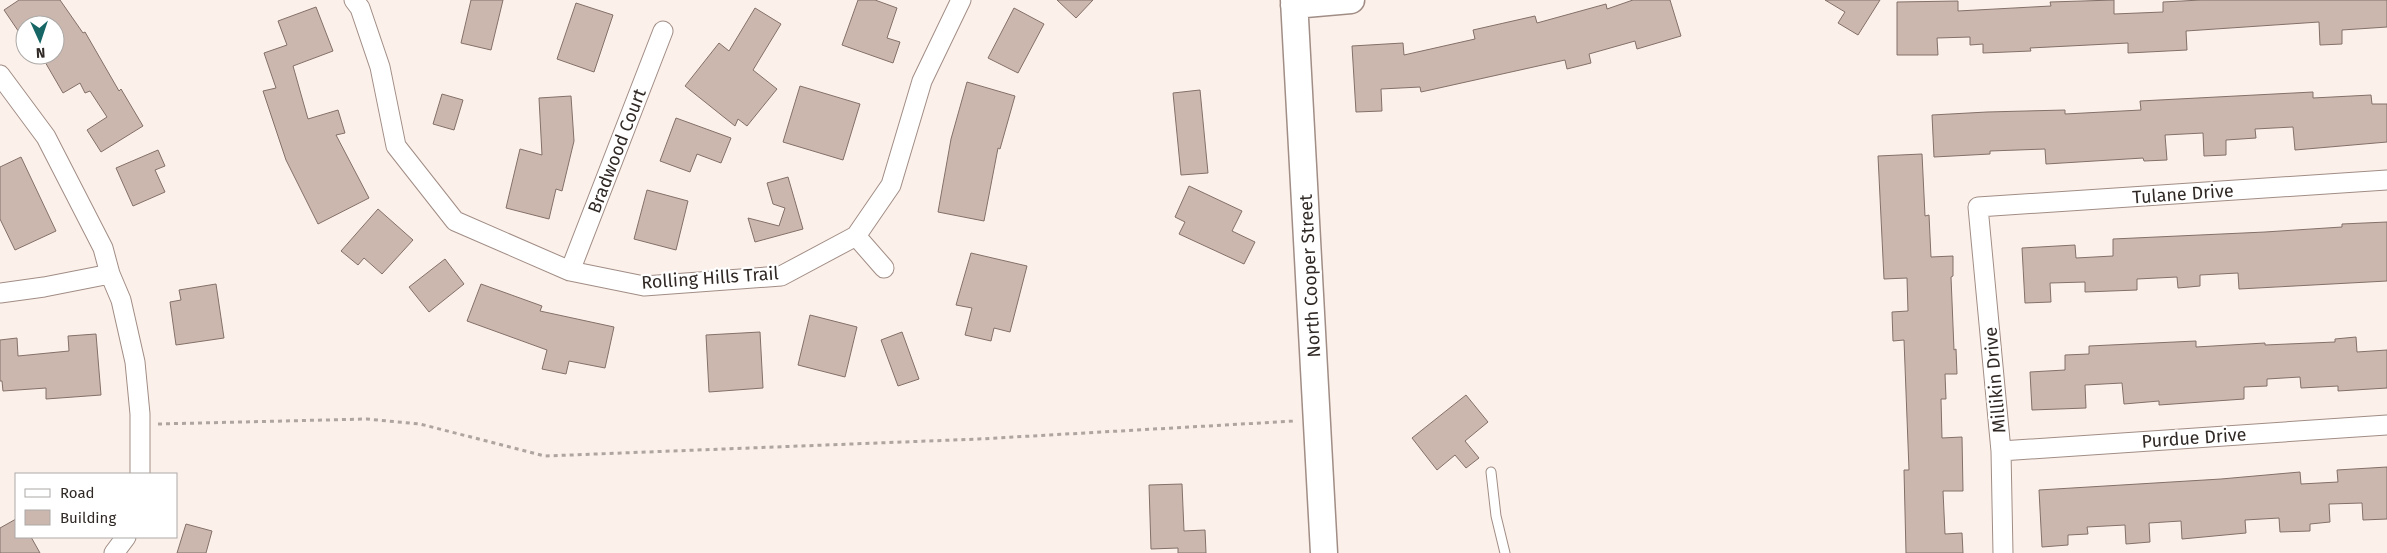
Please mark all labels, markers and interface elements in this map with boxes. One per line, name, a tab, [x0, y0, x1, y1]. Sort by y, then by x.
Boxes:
north arrow	[15, 15, 65, 65]
text: N	[36, 44, 46, 61]
street label: Bradwood Court	[583, 85, 651, 216]
street label: Tulane Drive	[2132, 179, 2234, 209]
street label: North Cooper Street	[1295, 193, 1325, 358]
street label: Rolling Hills Trail	[641, 262, 779, 294]
street label: Millikin Drive	[1979, 326, 2011, 434]
street label: Purdue Drive	[2141, 423, 2247, 453]
legend	[15, 473, 178, 538]
text: Road	[60, 484, 95, 502]
text: Building	[60, 509, 116, 527]

